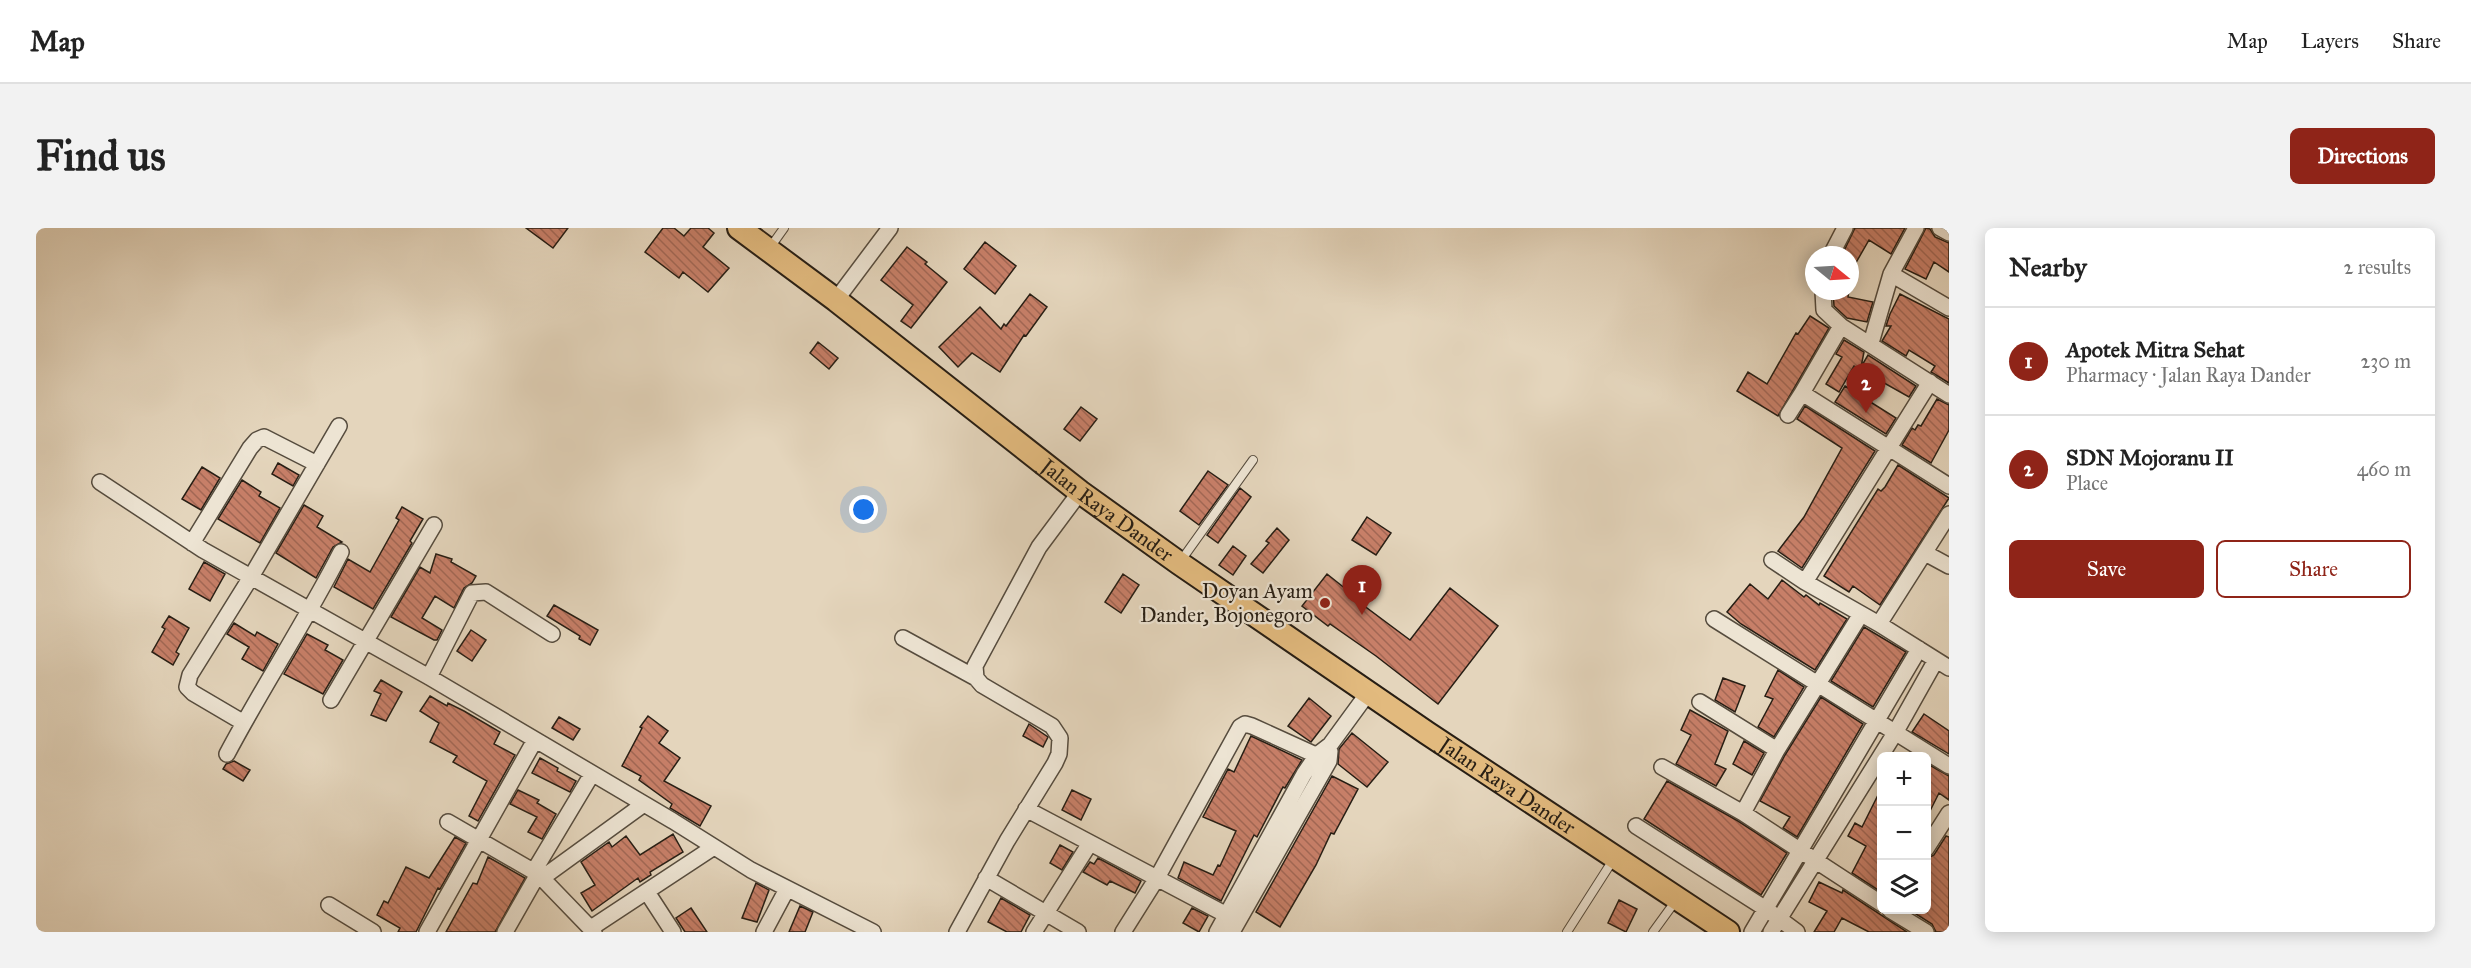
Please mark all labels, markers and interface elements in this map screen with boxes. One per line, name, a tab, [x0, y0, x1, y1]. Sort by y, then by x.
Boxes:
text: Map	[30, 24, 85, 59]
text: Map	[2227, 28, 2268, 54]
text: Layers	[2301, 28, 2359, 54]
text: Share	[2392, 28, 2441, 54]
button: Directions	[2290, 128, 2435, 184]
text: Find us	[36, 130, 166, 182]
north arrow	[1805, 246, 1859, 300]
text: Nearby	[2009, 251, 2087, 283]
text: 2 results	[2343, 255, 2411, 279]
text: Apotek Mitra Sehat	[2066, 336, 2245, 363]
text: 1	[2025, 349, 2032, 373]
text: 230 m	[2360, 349, 2411, 373]
text: Pharmacy · Jalan Raya Dander	[2066, 363, 2311, 387]
pin: 2	[1846, 364, 1886, 413]
text: SDN Mojoranu II	[2066, 444, 2234, 471]
street label: Jalan Raya Dander	[1034, 452, 1178, 568]
text: 2	[2024, 457, 2033, 481]
text: 460 m	[2357, 457, 2411, 481]
text: Place	[2066, 471, 2108, 495]
your location	[849, 495, 878, 524]
button: Save	[2009, 540, 2204, 598]
button: Share	[2216, 540, 2411, 598]
pin: 1	[1342, 566, 1382, 615]
place label: Doyan Ayam Dander, Bojonegoro	[1140, 578, 1313, 628]
marker: Doyan Ayam Dander, Bojonegoro	[1318, 596, 1332, 610]
street label: Jalan Raya Dander	[1433, 731, 1580, 841]
map controls	[1877, 752, 1931, 914]
button: +	[1877, 752, 1931, 806]
button: −	[1877, 806, 1931, 860]
button: layers	[1877, 860, 1931, 914]

